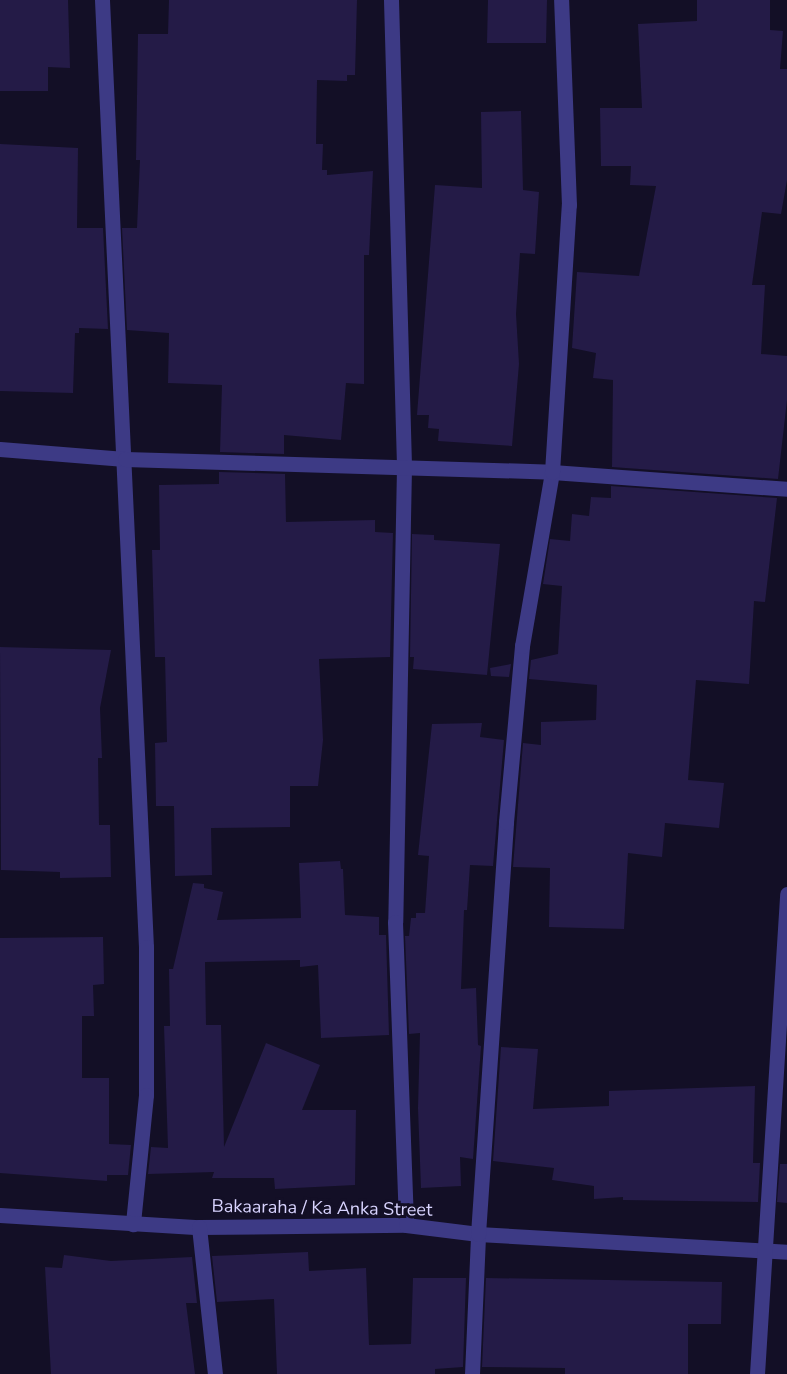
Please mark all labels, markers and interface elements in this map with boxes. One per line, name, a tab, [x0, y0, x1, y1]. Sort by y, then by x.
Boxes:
street label: Bakaaraha / Ka Anka Street	[212, 1195, 432, 1221]

